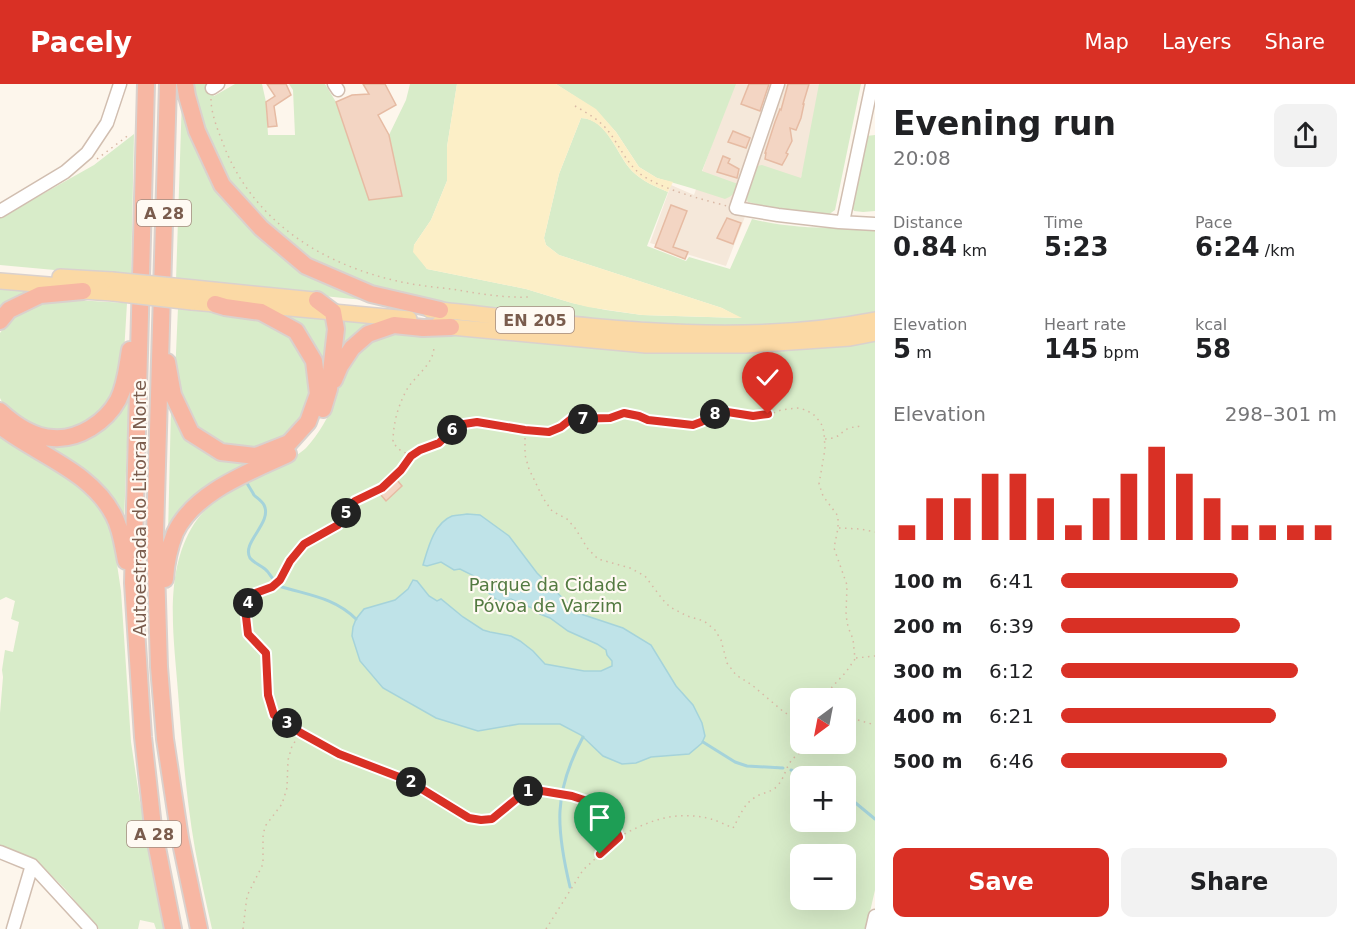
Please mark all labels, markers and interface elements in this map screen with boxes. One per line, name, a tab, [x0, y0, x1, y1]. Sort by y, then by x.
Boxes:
text: Pacely	[30, 26, 132, 59]
text: Map	[1085, 30, 1129, 54]
text: Layers	[1162, 30, 1231, 54]
text: Share	[1264, 30, 1325, 54]
text: Evening run	[893, 104, 1116, 143]
button: share	[1274, 104, 1337, 167]
text: 20:08	[893, 146, 951, 170]
road number: A 28	[137, 200, 191, 226]
text: Distance	[893, 213, 963, 232]
text: Time	[1044, 213, 1083, 232]
text: Pace	[1195, 213, 1232, 232]
text: 0.84	[893, 232, 957, 262]
text: 5:23	[1044, 232, 1109, 262]
text: 6:24	[1195, 232, 1260, 262]
text: km	[957, 241, 987, 260]
text: /km	[1260, 241, 1295, 260]
road number: EN 205	[496, 307, 574, 333]
text: Elevation	[893, 315, 967, 334]
text: Heart rate	[1044, 315, 1126, 334]
text: kcal	[1195, 315, 1227, 334]
text: 5	[893, 334, 911, 364]
text: 145	[1044, 334, 1098, 364]
text: 58	[1195, 334, 1231, 364]
text: m	[911, 343, 932, 362]
text: bpm	[1098, 343, 1139, 362]
pin	[742, 352, 793, 414]
icon: check	[751, 361, 784, 394]
street label: Autoestrada do Litoral Norte	[129, 380, 150, 636]
pin: 8	[700, 399, 730, 429]
text: Elevation	[893, 402, 986, 426]
text: 298–301 m	[1225, 402, 1337, 426]
pin: 7	[568, 404, 598, 434]
text: 8	[709, 404, 721, 423]
text: 7	[577, 409, 589, 428]
pin: 6	[437, 415, 467, 445]
text: 6	[446, 420, 458, 439]
pin: 5	[331, 498, 361, 528]
text: 5	[340, 503, 352, 522]
text: 100 m	[893, 569, 963, 593]
text: 6:41	[989, 569, 1034, 593]
park label: Parque da Cidade Póvoa de Varzim	[469, 574, 627, 616]
pin: 4	[233, 588, 263, 618]
text: 4	[242, 593, 254, 612]
text: 200 m	[893, 614, 963, 638]
text: 6:39	[989, 614, 1034, 638]
text: 300 m	[893, 659, 963, 683]
text: 6:12	[989, 659, 1034, 683]
north arrow	[790, 688, 856, 754]
map controls	[790, 688, 856, 910]
text: 400 m	[893, 704, 963, 728]
text: 6:21	[989, 704, 1034, 728]
pin: 3	[272, 708, 302, 738]
text: 3	[281, 713, 293, 732]
text: 500 m	[893, 749, 963, 773]
text: 6:46	[989, 749, 1034, 773]
button: +	[790, 766, 856, 832]
pin: 2	[396, 767, 426, 797]
text: 2	[405, 772, 417, 791]
pin: 1	[513, 776, 543, 806]
text: 1	[522, 781, 534, 800]
pin	[574, 792, 625, 854]
icon: arrive	[583, 801, 616, 834]
road number: A 28	[127, 821, 181, 847]
button: −	[790, 844, 856, 910]
button: Save	[893, 848, 1109, 917]
button: Share	[1121, 848, 1337, 917]

